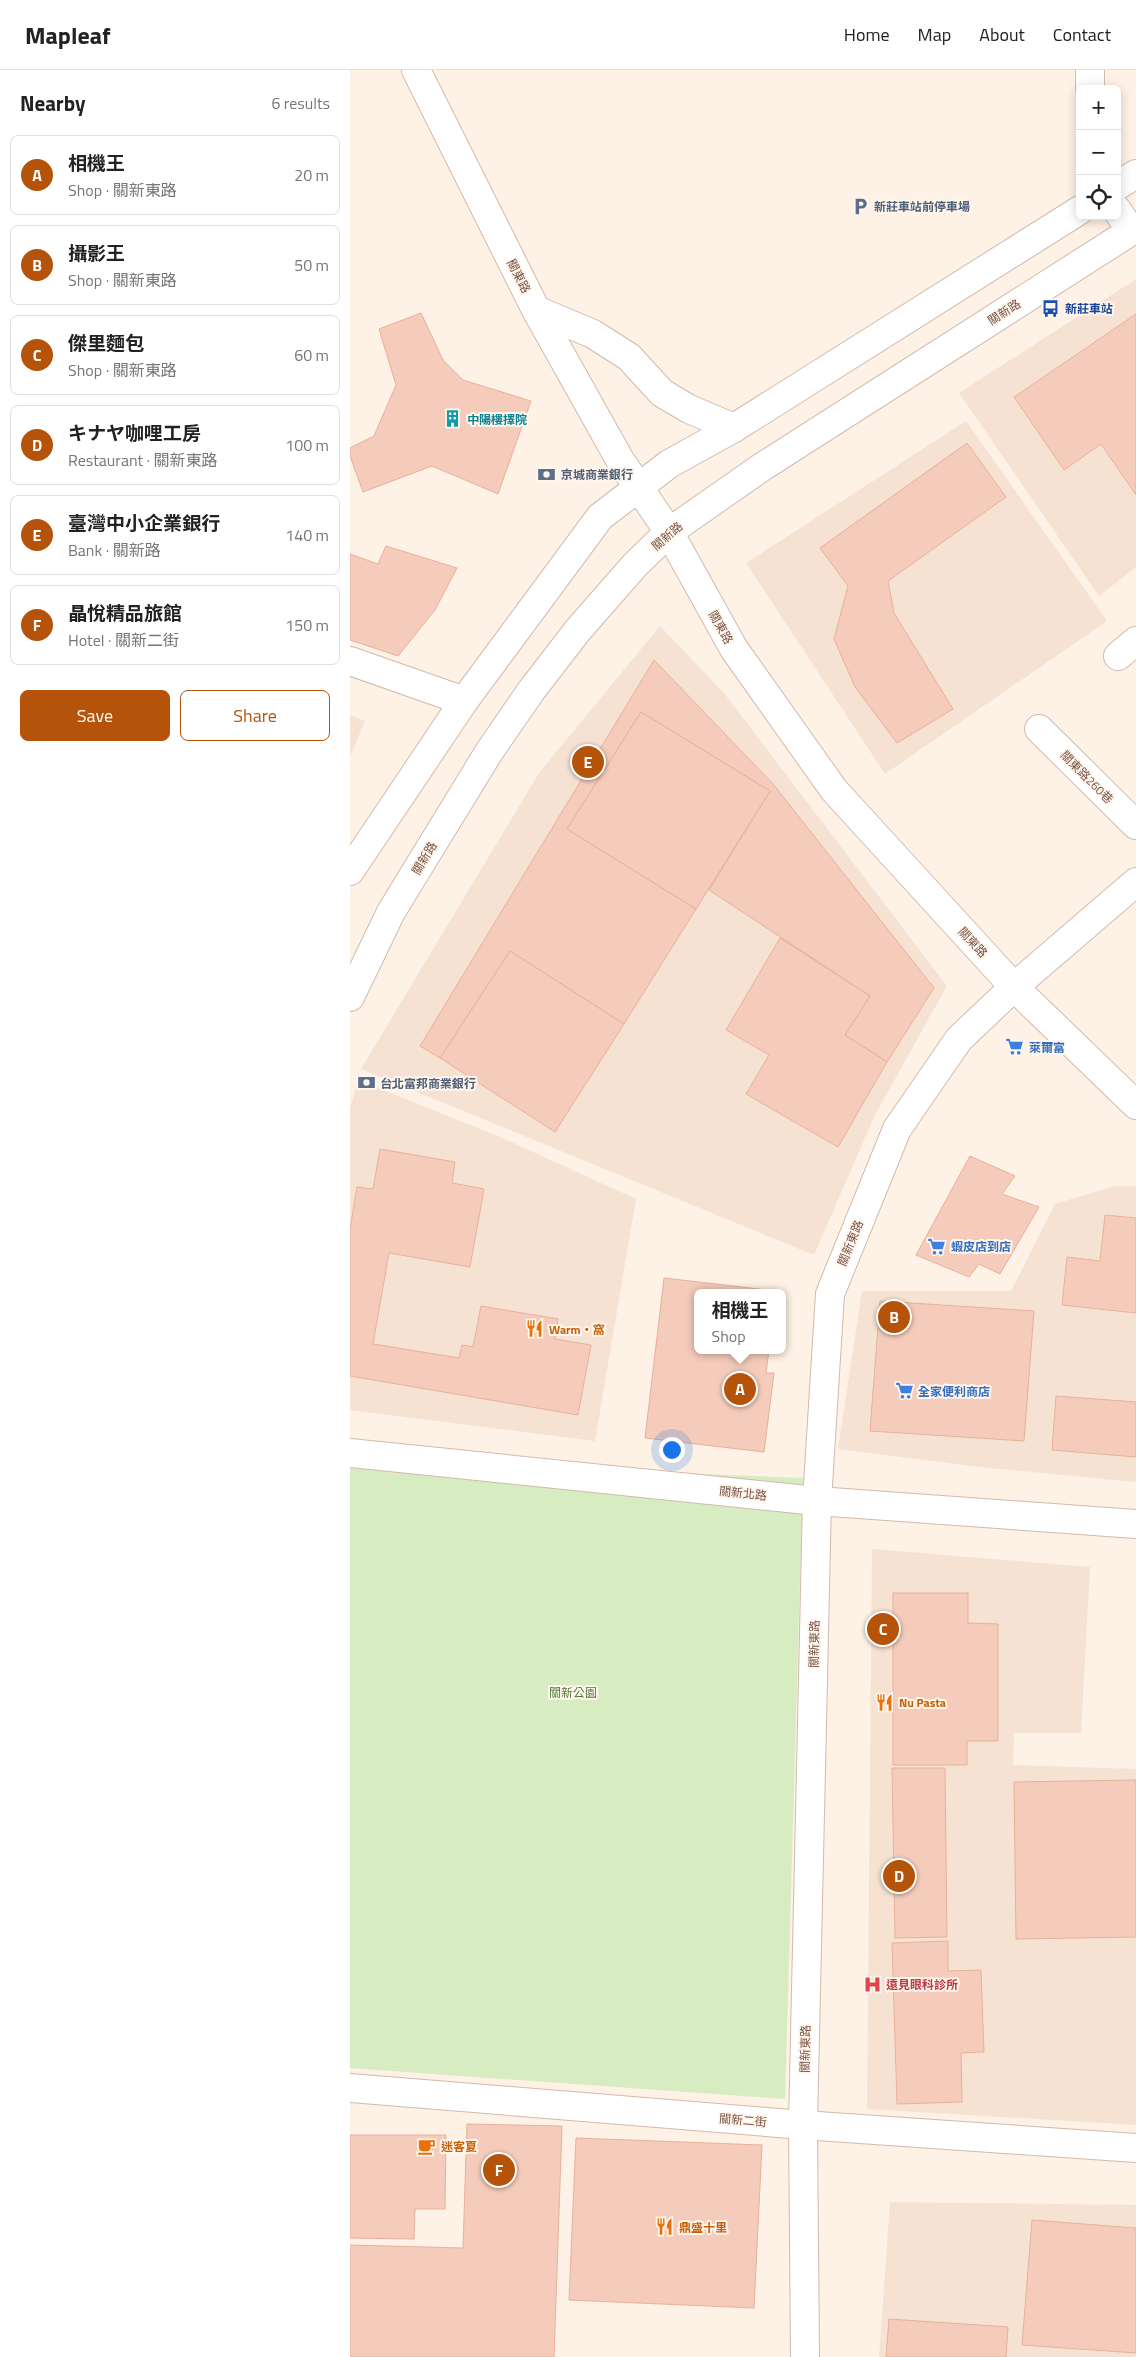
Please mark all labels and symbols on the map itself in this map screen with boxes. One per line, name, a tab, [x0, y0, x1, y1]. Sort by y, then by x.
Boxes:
parking icon: 新莊車站前停車場	[850, 196, 870, 216]
place label: 新莊車站前停車場	[874, 197, 970, 216]
street label: 關東路	[502, 256, 536, 296]
street label: 關新路	[984, 294, 1024, 330]
bus stop icon: 新莊車站	[1041, 298, 1061, 318]
place label: 新莊車站	[1065, 299, 1113, 318]
building icon: 中陽樓擇院	[443, 409, 463, 429]
place label: 中陽樓擇院	[467, 410, 527, 429]
bank icon: 京城商業銀行	[537, 464, 557, 484]
place label: 京城商業銀行	[561, 465, 633, 484]
street label: 關新路	[647, 517, 687, 555]
street label: 關東路	[704, 607, 738, 647]
pin: E	[572, 743, 604, 781]
street label: 關東路260巷	[1056, 746, 1118, 808]
street label: 關新路	[407, 838, 441, 878]
street label: 關東路	[954, 922, 992, 962]
supermarket icon: 萊爾富	[1005, 1037, 1025, 1057]
place label: 萊爾富	[1029, 1038, 1065, 1057]
bank icon: 台北富邦商業銀行	[356, 1073, 376, 1093]
place label: 台北富邦商業銀行	[380, 1074, 476, 1093]
street label: 關新東路	[832, 1217, 868, 1269]
supermarket icon: 蝦皮店到店	[927, 1236, 947, 1256]
place label: 蝦皮店到店	[951, 1237, 1011, 1256]
pin: B	[878, 1298, 910, 1336]
restaurant icon: Warm・窩	[525, 1319, 545, 1339]
place label: Warm・窩	[549, 1320, 605, 1339]
pin: A	[724, 1370, 756, 1408]
supermarket icon: 全家便利商店	[894, 1381, 914, 1401]
place label: 全家便利商店	[918, 1382, 990, 1401]
your location	[659, 1437, 685, 1463]
street label: 關新北路	[718, 1481, 768, 1505]
pin: C	[867, 1610, 899, 1648]
street label: 關新東路	[804, 1620, 824, 1668]
park label: 關新公園	[549, 1683, 597, 1702]
restaurant icon: Nu Pasta	[875, 1692, 895, 1712]
place label: Nu Pasta	[899, 1693, 946, 1712]
pin: D	[883, 1857, 915, 1895]
hospital icon: 遠見眼科診所	[862, 1974, 882, 1994]
place label: 遠見眼科診所	[886, 1975, 958, 1994]
street label: 關新東路	[795, 2025, 815, 2073]
street label: 關新二街	[718, 2108, 768, 2132]
cafe icon: 迷客夏	[417, 2136, 437, 2156]
place label: 迷客夏	[441, 2137, 477, 2156]
pin: F	[483, 2151, 515, 2189]
restaurant icon: 鼎盛十里	[655, 2217, 675, 2237]
place label: 鼎盛十里	[679, 2218, 727, 2237]

